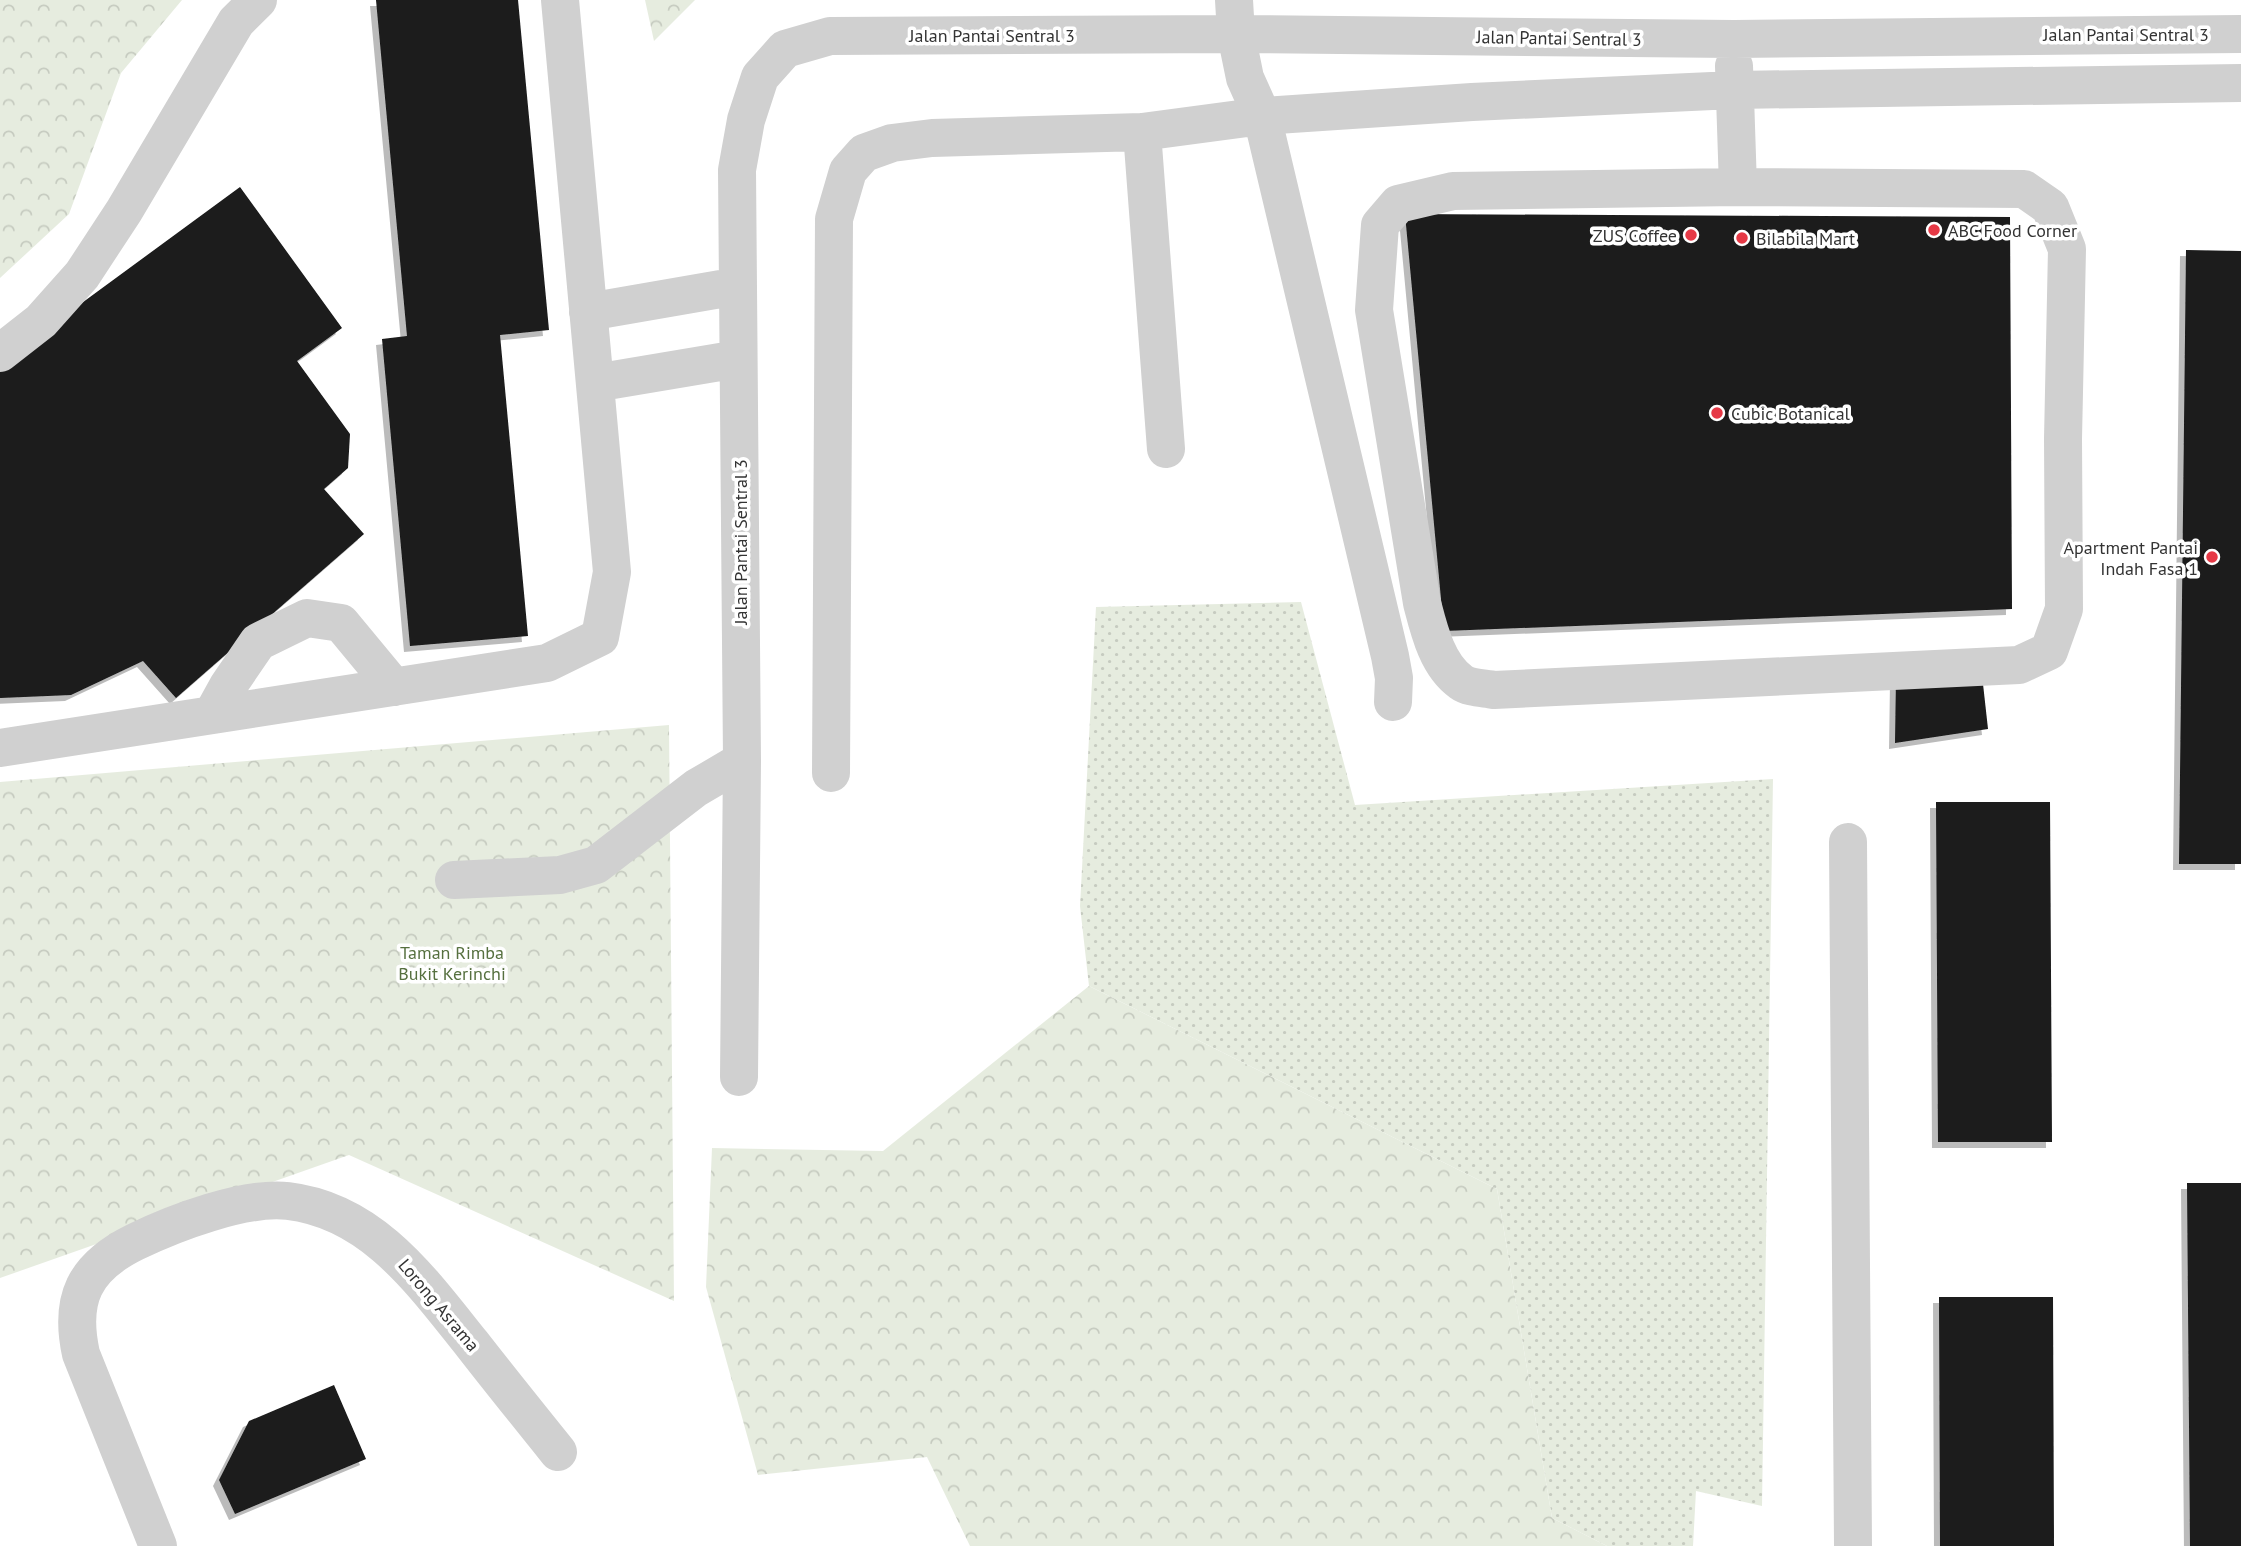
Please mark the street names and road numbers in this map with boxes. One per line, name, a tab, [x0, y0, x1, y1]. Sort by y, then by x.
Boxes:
street label: Jalan Pantai Sentral 3	[2042, 23, 2209, 46]
street label: Jalan Pantai Sentral 3	[908, 24, 1075, 47]
street label: Jalan Pantai Sentral 3	[1475, 25, 1642, 51]
street label: Jalan Pantai Sentral 3	[729, 459, 752, 626]
street label: Lorong Asrama	[394, 1254, 484, 1356]

